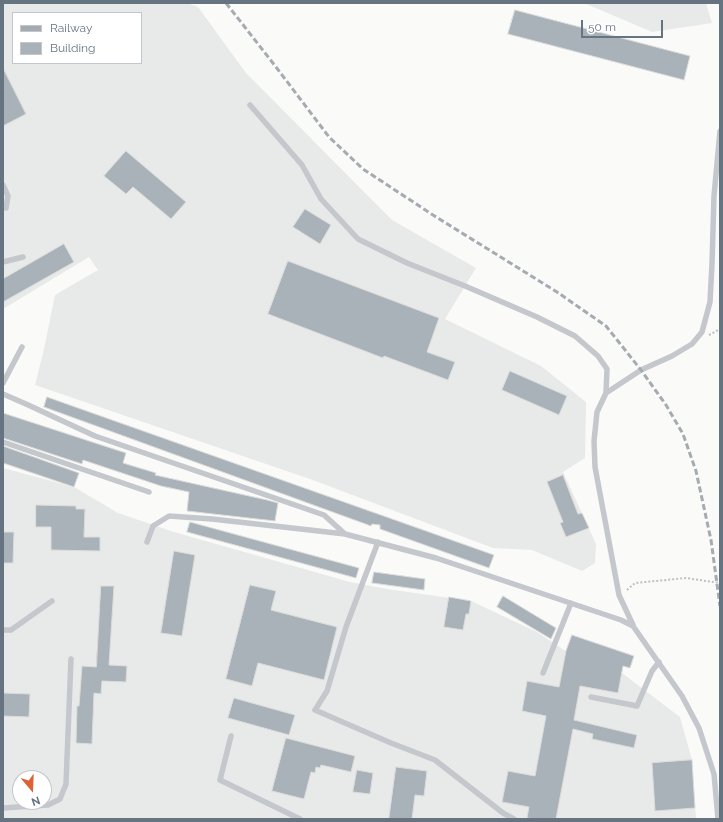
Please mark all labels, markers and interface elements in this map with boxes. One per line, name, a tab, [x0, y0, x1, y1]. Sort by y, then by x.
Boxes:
legend	[12, 12, 142, 64]
scale bar	[583, 12, 665, 38]
text: 50 m	[588, 20, 616, 34]
text: Railway	[50, 21, 92, 35]
text: Building	[50, 41, 96, 55]
north arrow	[12, 770, 52, 810]
text: N	[30, 793, 42, 808]

